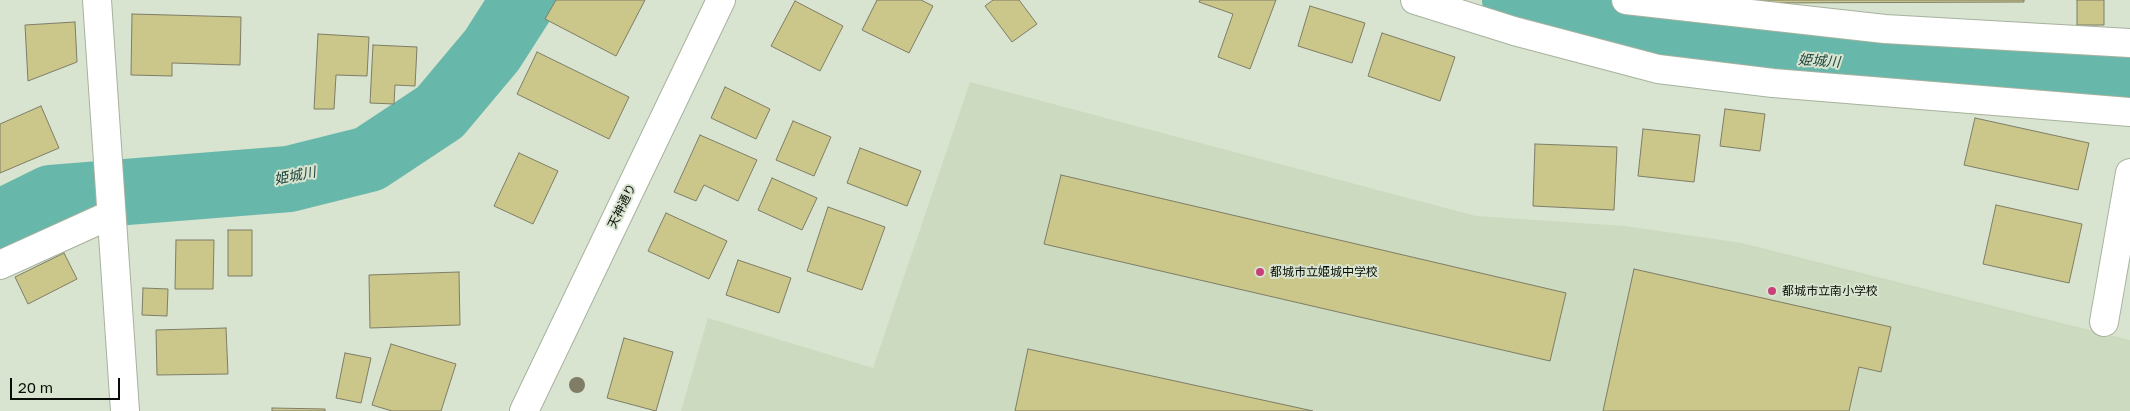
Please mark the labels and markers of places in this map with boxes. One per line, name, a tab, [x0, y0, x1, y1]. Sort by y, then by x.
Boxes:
place label: 都城市立姫城中学校	[1270, 265, 1378, 279]
marker: 都城市立姫城中学校	[1254, 266, 1266, 278]
place label: 都城市立南小学校	[1782, 284, 1878, 298]
marker: 都城市立南小学校	[1766, 285, 1778, 297]

